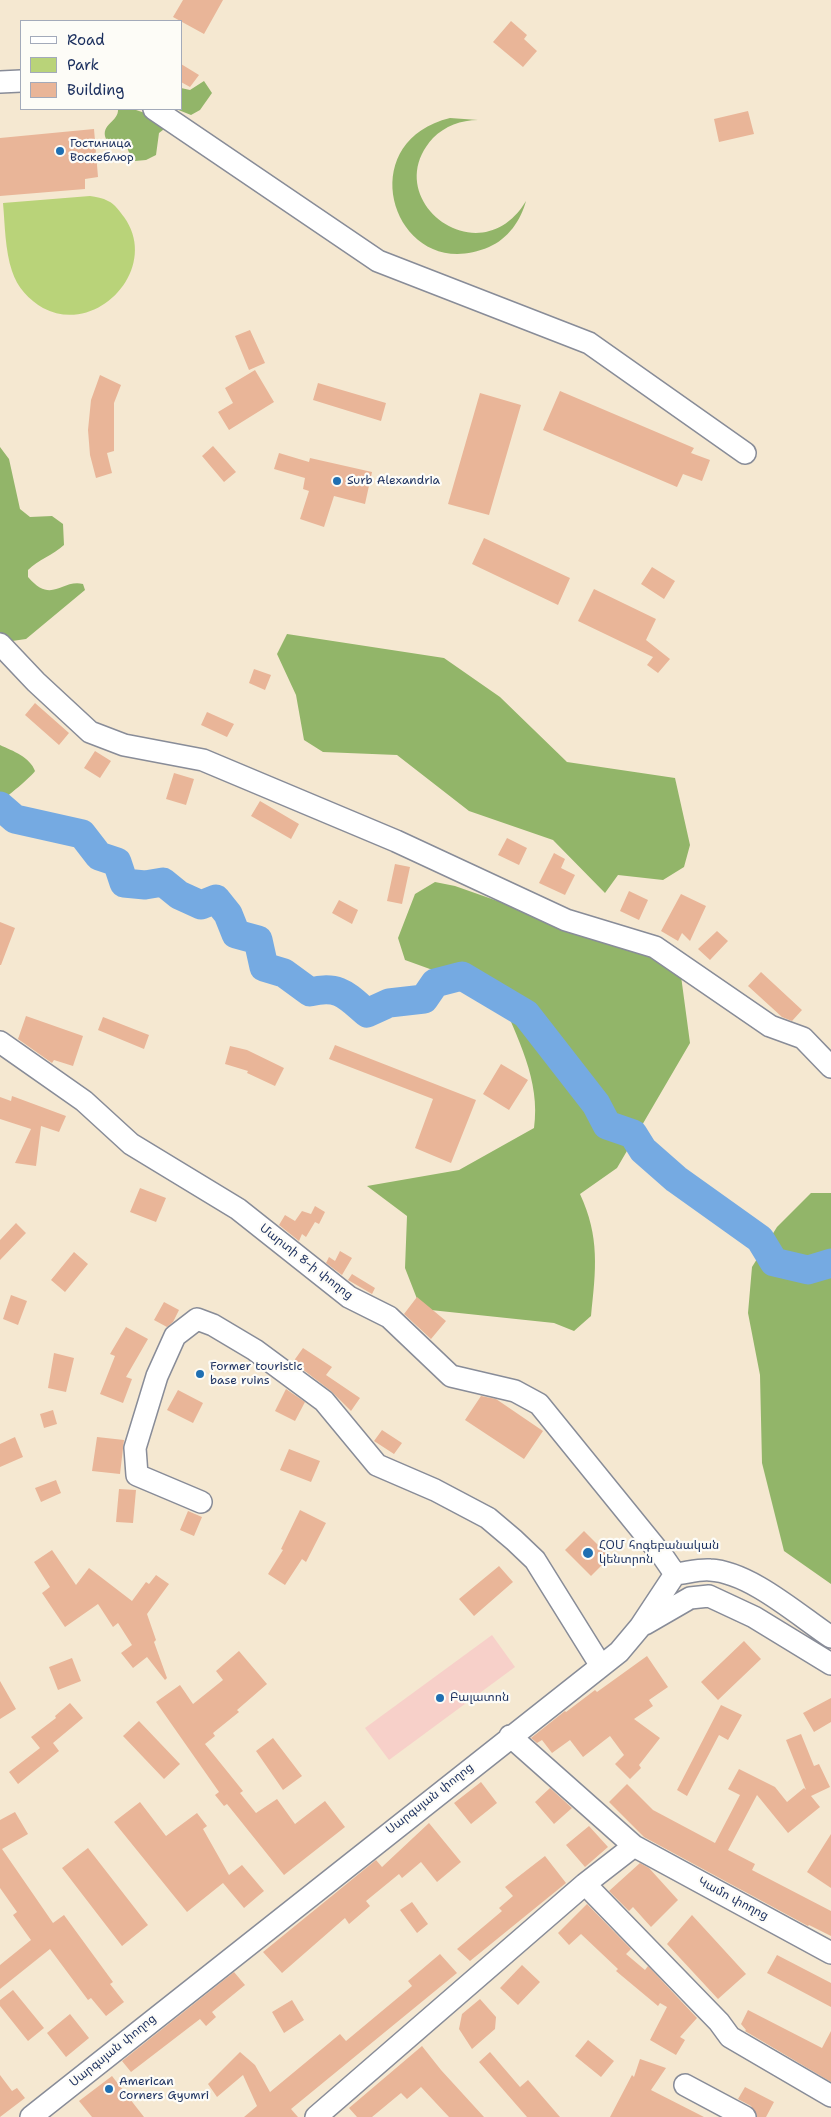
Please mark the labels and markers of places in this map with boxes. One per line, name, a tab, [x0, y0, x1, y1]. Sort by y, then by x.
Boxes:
place label: Гостиница Воскеблюр	[70, 137, 134, 165]
marker: Гостиница Воскеблюр	[54, 145, 66, 157]
place label: Surb Alexandria	[347, 474, 440, 488]
marker: Surb Alexandria	[331, 475, 343, 487]
place label: Former touristic base ruins	[210, 1360, 303, 1388]
marker: Former touristic base ruins	[194, 1368, 206, 1380]
place label: ՀՕՄ հոգեբանական կենտրոն	[599, 1539, 719, 1567]
marker: ՀՕՄ հոգեբանական կենտրոն	[581, 1546, 595, 1560]
place label: Բալատոն	[450, 1691, 509, 1705]
marker: Բալատոն	[434, 1692, 446, 1704]
place label: American Corners Gyumri	[119, 2075, 209, 2103]
marker: American Corners Gyumri	[103, 2083, 115, 2095]

